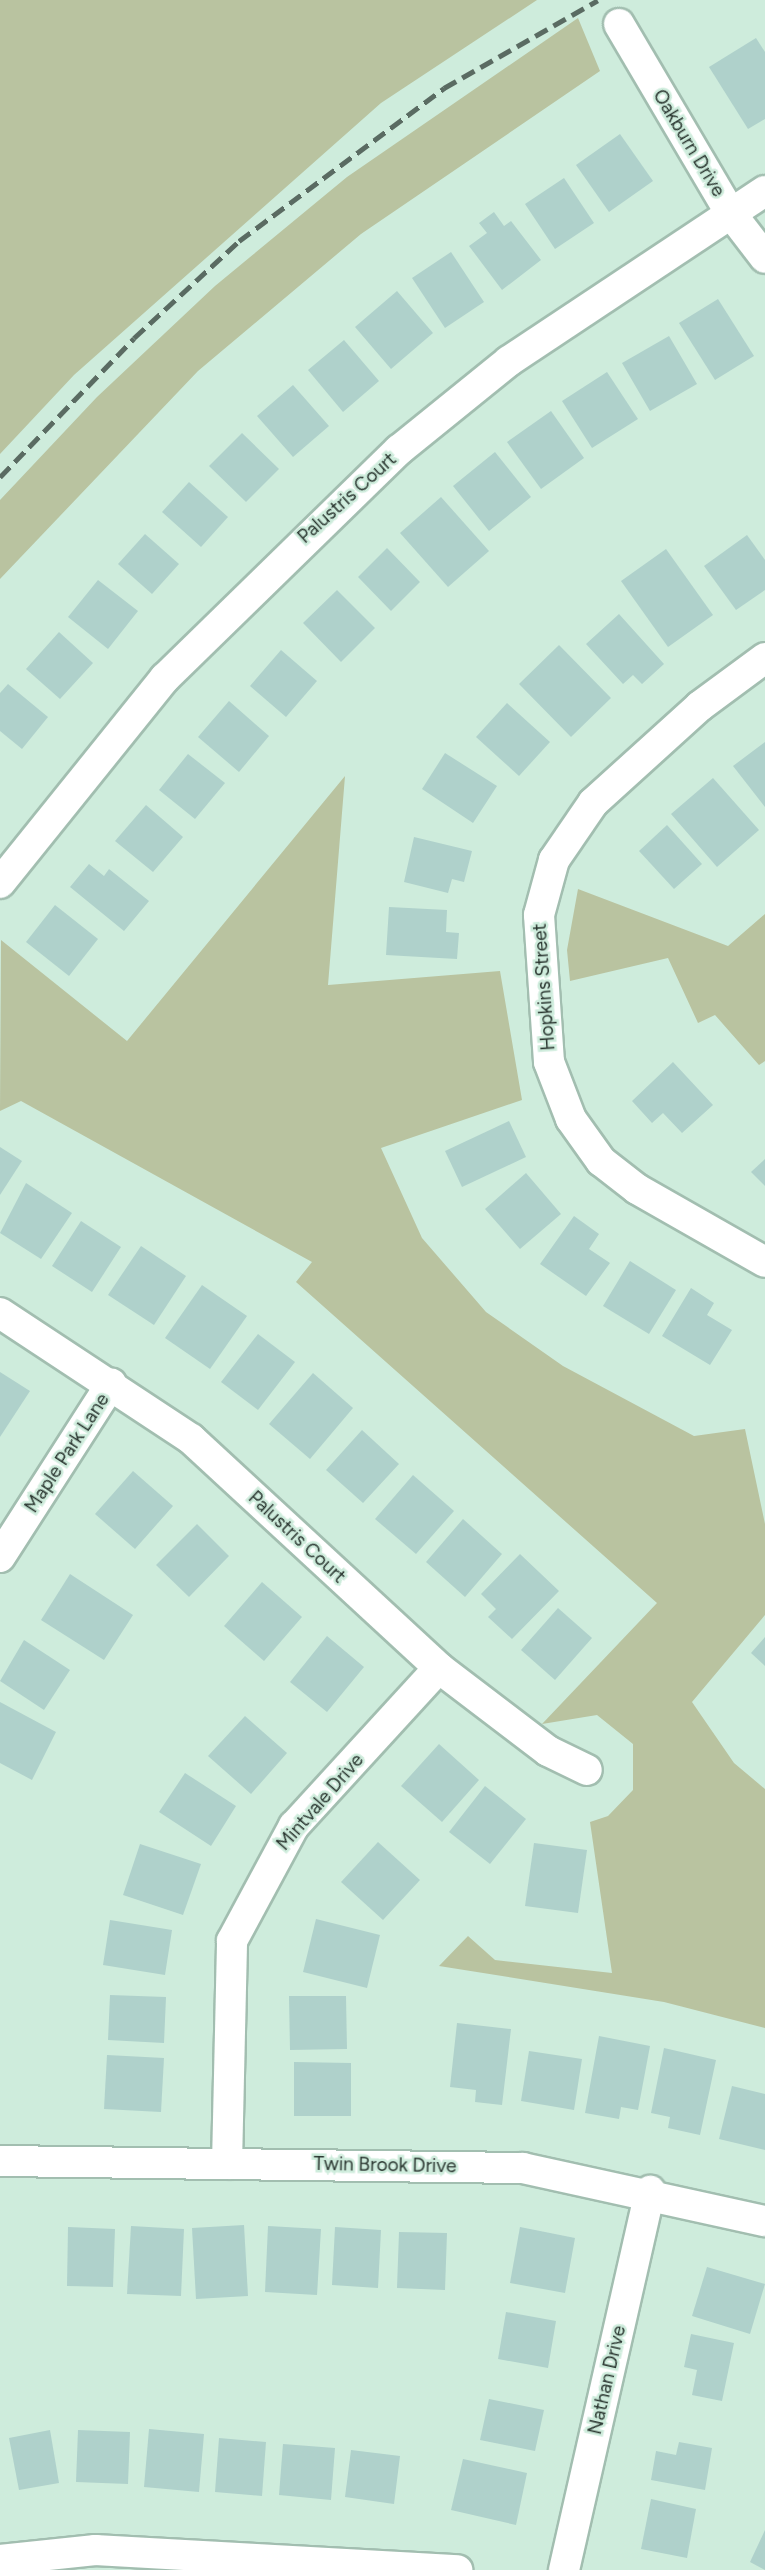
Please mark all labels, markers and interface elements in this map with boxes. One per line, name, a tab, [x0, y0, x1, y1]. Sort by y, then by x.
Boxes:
street label: Oakburn Drive	[648, 85, 730, 201]
street label: Palustris Court	[293, 448, 401, 548]
street label: Hopkins Street	[528, 923, 560, 1051]
street label: Maple Park Lane	[20, 1389, 114, 1517]
street label: Palustris Court	[244, 1486, 350, 1588]
street label: Mintvale Drive	[272, 1749, 368, 1855]
street label: Twin Brook Drive	[313, 2152, 457, 2178]
street label: Nathan Drive	[583, 2323, 631, 2437]

